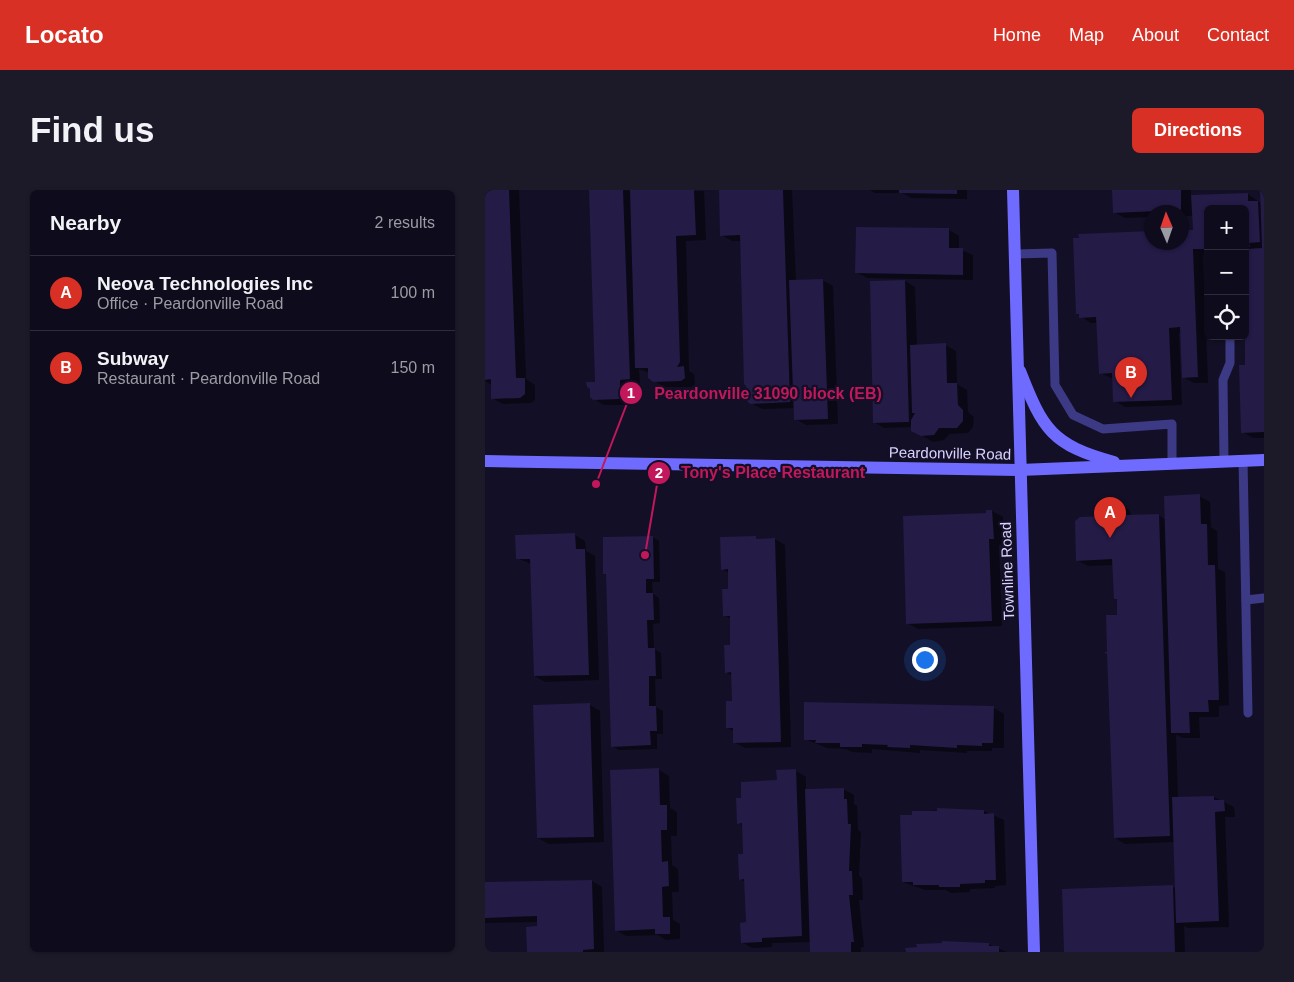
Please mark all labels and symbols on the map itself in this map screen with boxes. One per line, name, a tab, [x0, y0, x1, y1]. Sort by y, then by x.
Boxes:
north arrow	[1144, 205, 1189, 250]
pin: B	[1115, 357, 1147, 398]
callout: Peardonville 31090 block (EB)	[619, 377, 891, 408]
text: 1	[627, 384, 635, 401]
text: Peardonville 31090 block (EB)	[654, 385, 882, 402]
street label: Peardonville Road	[889, 443, 1011, 463]
callout: Tony's Place Restaurant	[646, 457, 875, 488]
text: 2	[655, 464, 663, 481]
text: Tony's Place Restaurant	[681, 464, 866, 481]
pin: A	[1094, 497, 1126, 538]
street label: Townline Road	[997, 522, 1017, 620]
your location	[912, 647, 938, 673]

